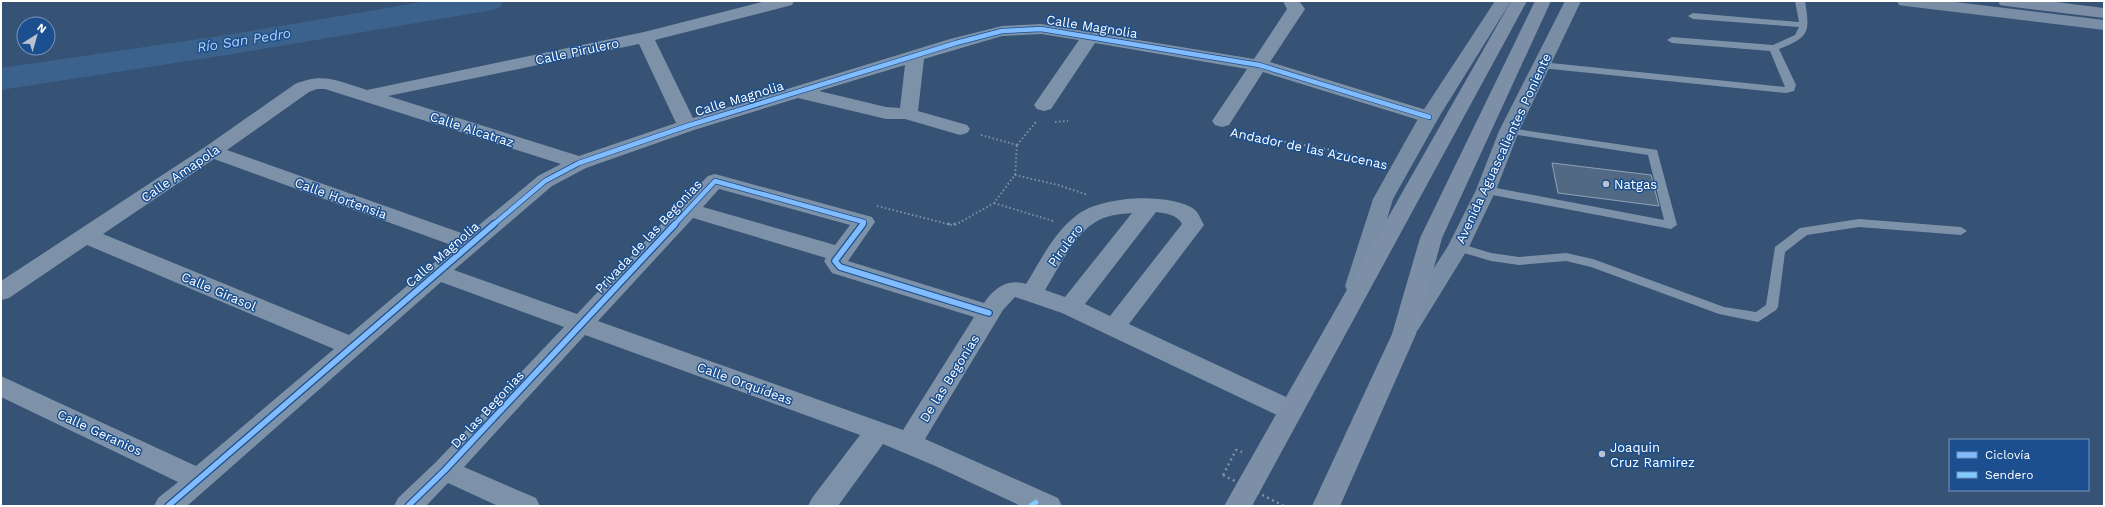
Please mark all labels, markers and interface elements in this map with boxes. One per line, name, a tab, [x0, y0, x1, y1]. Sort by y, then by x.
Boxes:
street label: Calle Magnolia	[1045, 12, 1139, 41]
north arrow	[16, 16, 56, 56]
text: N	[35, 21, 49, 36]
water label: Río San Pedro	[196, 25, 292, 55]
street label: Calle Pirulero	[534, 35, 621, 68]
street label: Avenida Aguascalientes Poniente	[1453, 51, 1554, 246]
street label: Calle Magnolia	[693, 78, 786, 119]
street label: Calle Alcatraz	[428, 109, 516, 150]
street label: Andador de las Azucenas	[1229, 124, 1389, 173]
street label: Calle Amapola	[138, 141, 223, 205]
street label: Calle Hortensia	[293, 175, 390, 222]
street label: Privada de las Begonias	[592, 176, 705, 296]
place label: Natgas	[1614, 177, 1657, 192]
marker: Natgas	[1601, 179, 1611, 189]
street label: Calle Magnolia	[403, 218, 482, 290]
street label: Pirulero	[1045, 221, 1086, 270]
street label: Calle Girasol	[179, 269, 259, 314]
street label: De las Begonias	[916, 332, 982, 425]
street label: Calle Orquídeas	[695, 359, 795, 408]
street label: De las Begonias	[448, 367, 527, 451]
street label: Calle Geranios	[55, 406, 145, 459]
legend	[1949, 439, 2089, 491]
place label: Joaquin Cruz Ramirez	[1610, 440, 1695, 470]
text: Ciclovía	[1985, 448, 2030, 462]
marker: Joaquin Cruz Ramirez	[1597, 449, 1607, 459]
text: Sendero	[1985, 468, 2033, 482]

